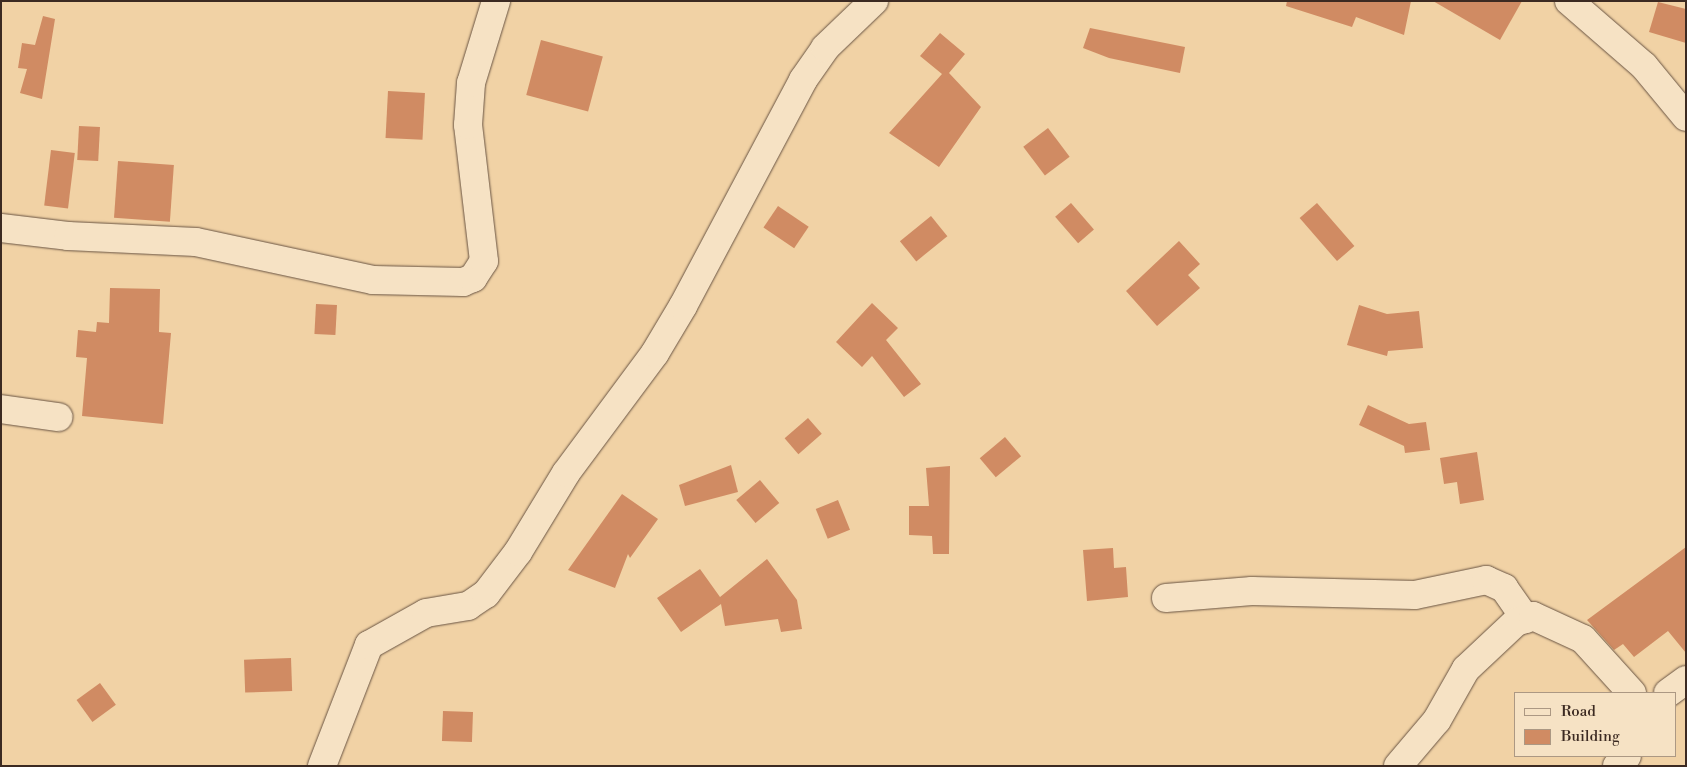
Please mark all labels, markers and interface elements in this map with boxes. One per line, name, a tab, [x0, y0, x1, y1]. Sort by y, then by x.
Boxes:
legend	[1514, 692, 1677, 757]
text: Road	[1561, 702, 1596, 721]
text: Building	[1561, 727, 1620, 746]

